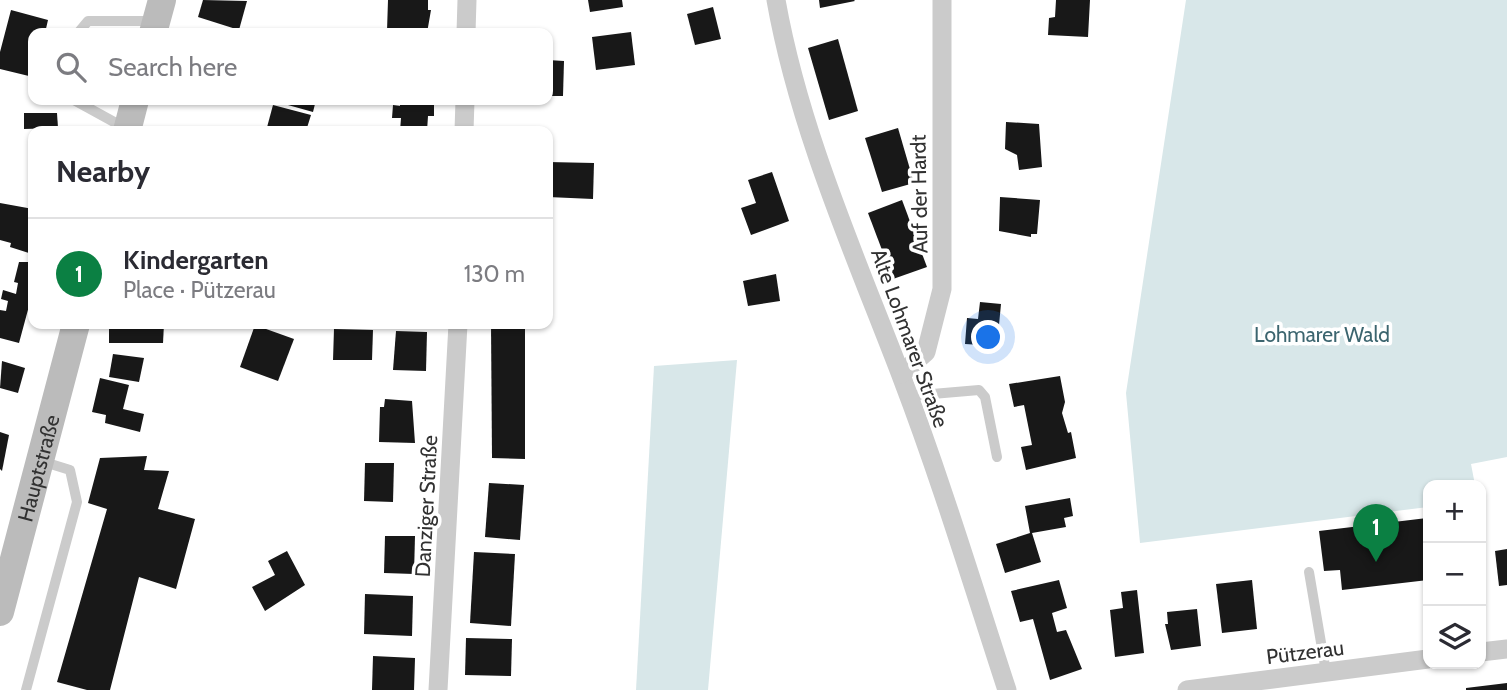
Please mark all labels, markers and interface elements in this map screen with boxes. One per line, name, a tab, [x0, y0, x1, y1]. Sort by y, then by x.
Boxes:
search box	[28, 28, 553, 105]
icon: search	[52, 48, 90, 86]
text: Search here	[108, 51, 237, 83]
street label: Auf der Hardt	[905, 134, 933, 254]
text: Nearby	[56, 153, 150, 190]
text: Kindergarten	[123, 244, 269, 276]
street label: Alte Lohmarer Straße	[866, 245, 954, 431]
text: 1	[75, 260, 83, 288]
text: 130 m	[464, 260, 525, 288]
text: Place · Pützerau	[123, 276, 276, 304]
your location	[971, 320, 1005, 354]
park label: Lohmarer Wald	[1254, 322, 1390, 347]
street label: Hauptstraße	[12, 412, 64, 524]
street label: Danziger Straße	[410, 434, 442, 578]
map controls	[1423, 480, 1486, 669]
button: +	[1423, 480, 1486, 543]
pin: 1	[1353, 504, 1399, 562]
button: −	[1423, 543, 1486, 606]
button: layers	[1423, 606, 1486, 669]
street label: Pützerau	[1265, 635, 1345, 669]

